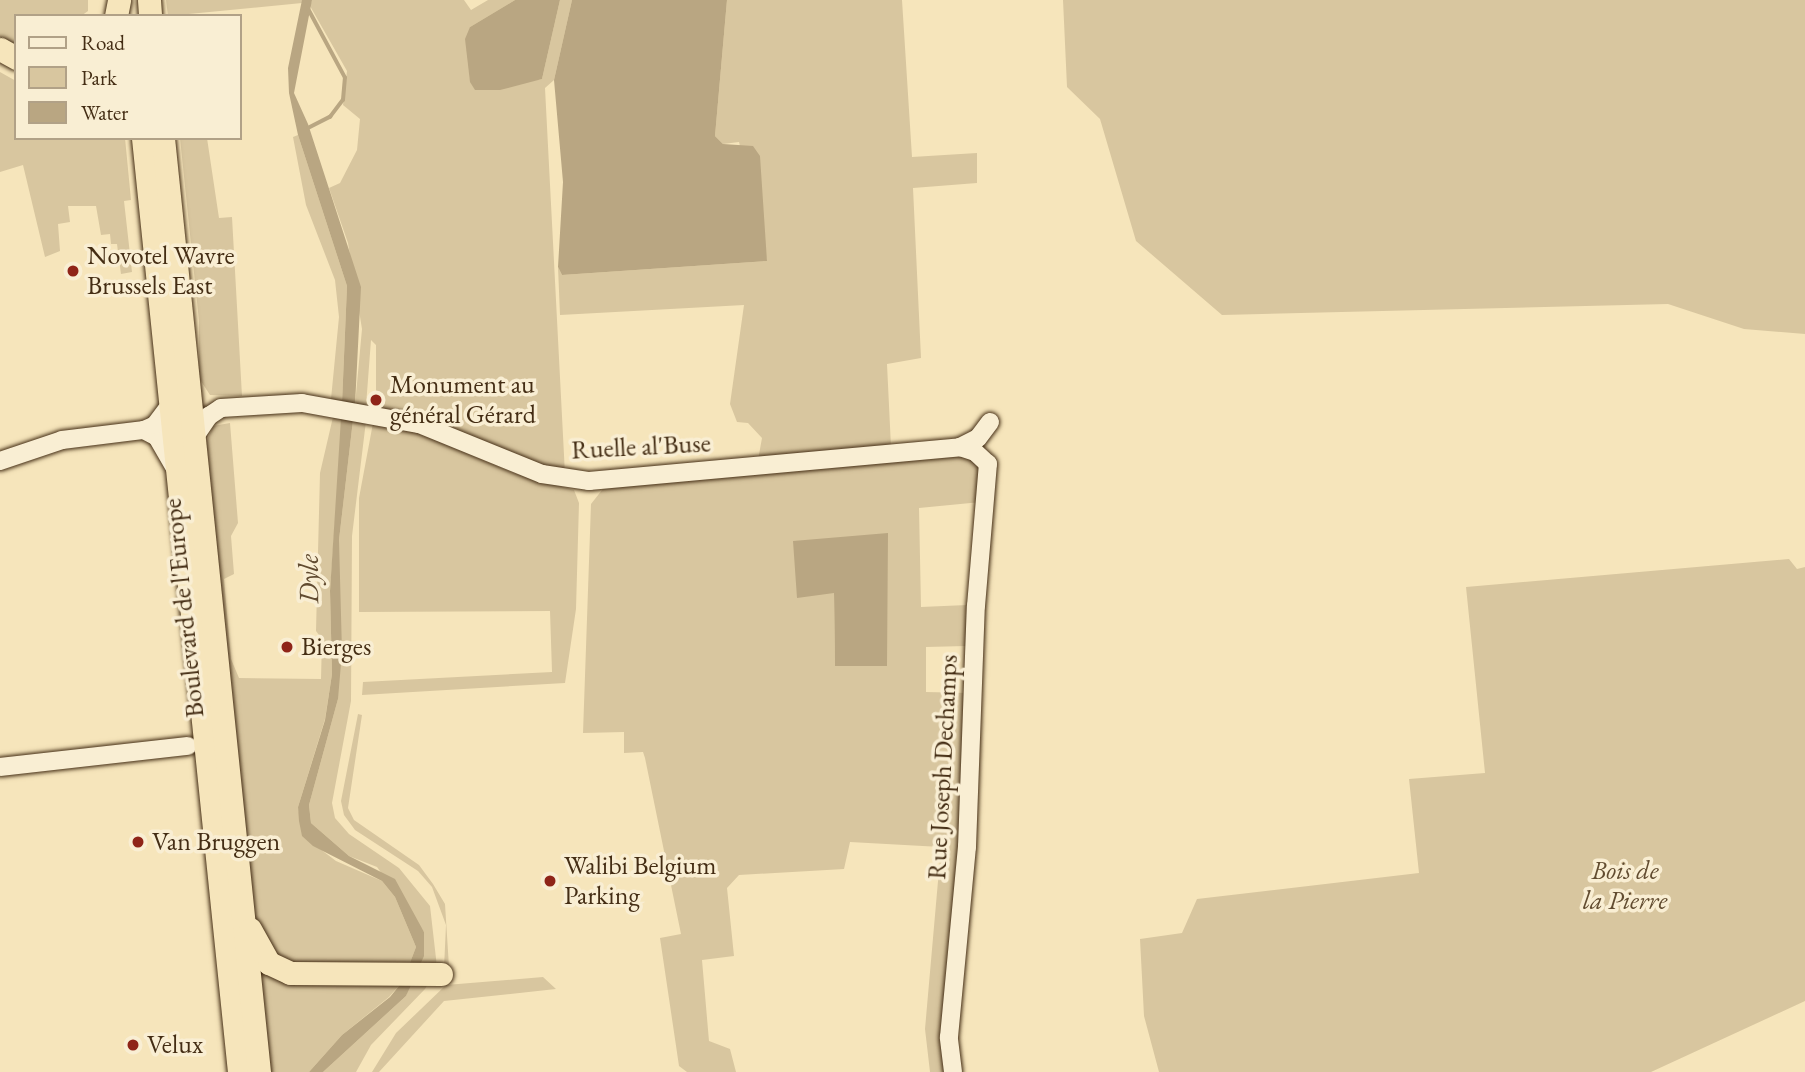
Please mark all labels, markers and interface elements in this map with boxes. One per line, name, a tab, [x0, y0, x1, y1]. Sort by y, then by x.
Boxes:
legend	[14, 14, 242, 140]
text: Road	[81, 29, 125, 56]
text: Park	[81, 64, 117, 91]
text: Water	[81, 99, 128, 126]
place label: Novotel Wavre Brussels East	[87, 240, 235, 302]
marker: Novotel Wavre Brussels East	[65, 263, 81, 279]
place label: Monument au général Gérard	[390, 369, 536, 430]
marker: Monument au général Gérard	[368, 392, 384, 408]
street label: Ruelle al'Buse	[571, 428, 711, 466]
street label: Boulevard de l'Europe	[157, 497, 211, 719]
water label: Dyle	[291, 554, 325, 604]
place label: Bierges	[301, 631, 371, 663]
marker: Bierges	[279, 639, 295, 655]
street label: Rue Joseph Dechamps	[922, 654, 964, 880]
place label: Van Bruggen	[152, 826, 280, 858]
marker: Van Bruggen	[130, 834, 146, 850]
place label: Walibi Belgium Parking	[564, 850, 716, 912]
park label: Bois de la Pierre	[1583, 855, 1667, 917]
marker: Walibi Belgium Parking	[542, 873, 558, 889]
place label: Velux	[147, 1029, 203, 1061]
marker: Velux	[125, 1037, 141, 1053]

